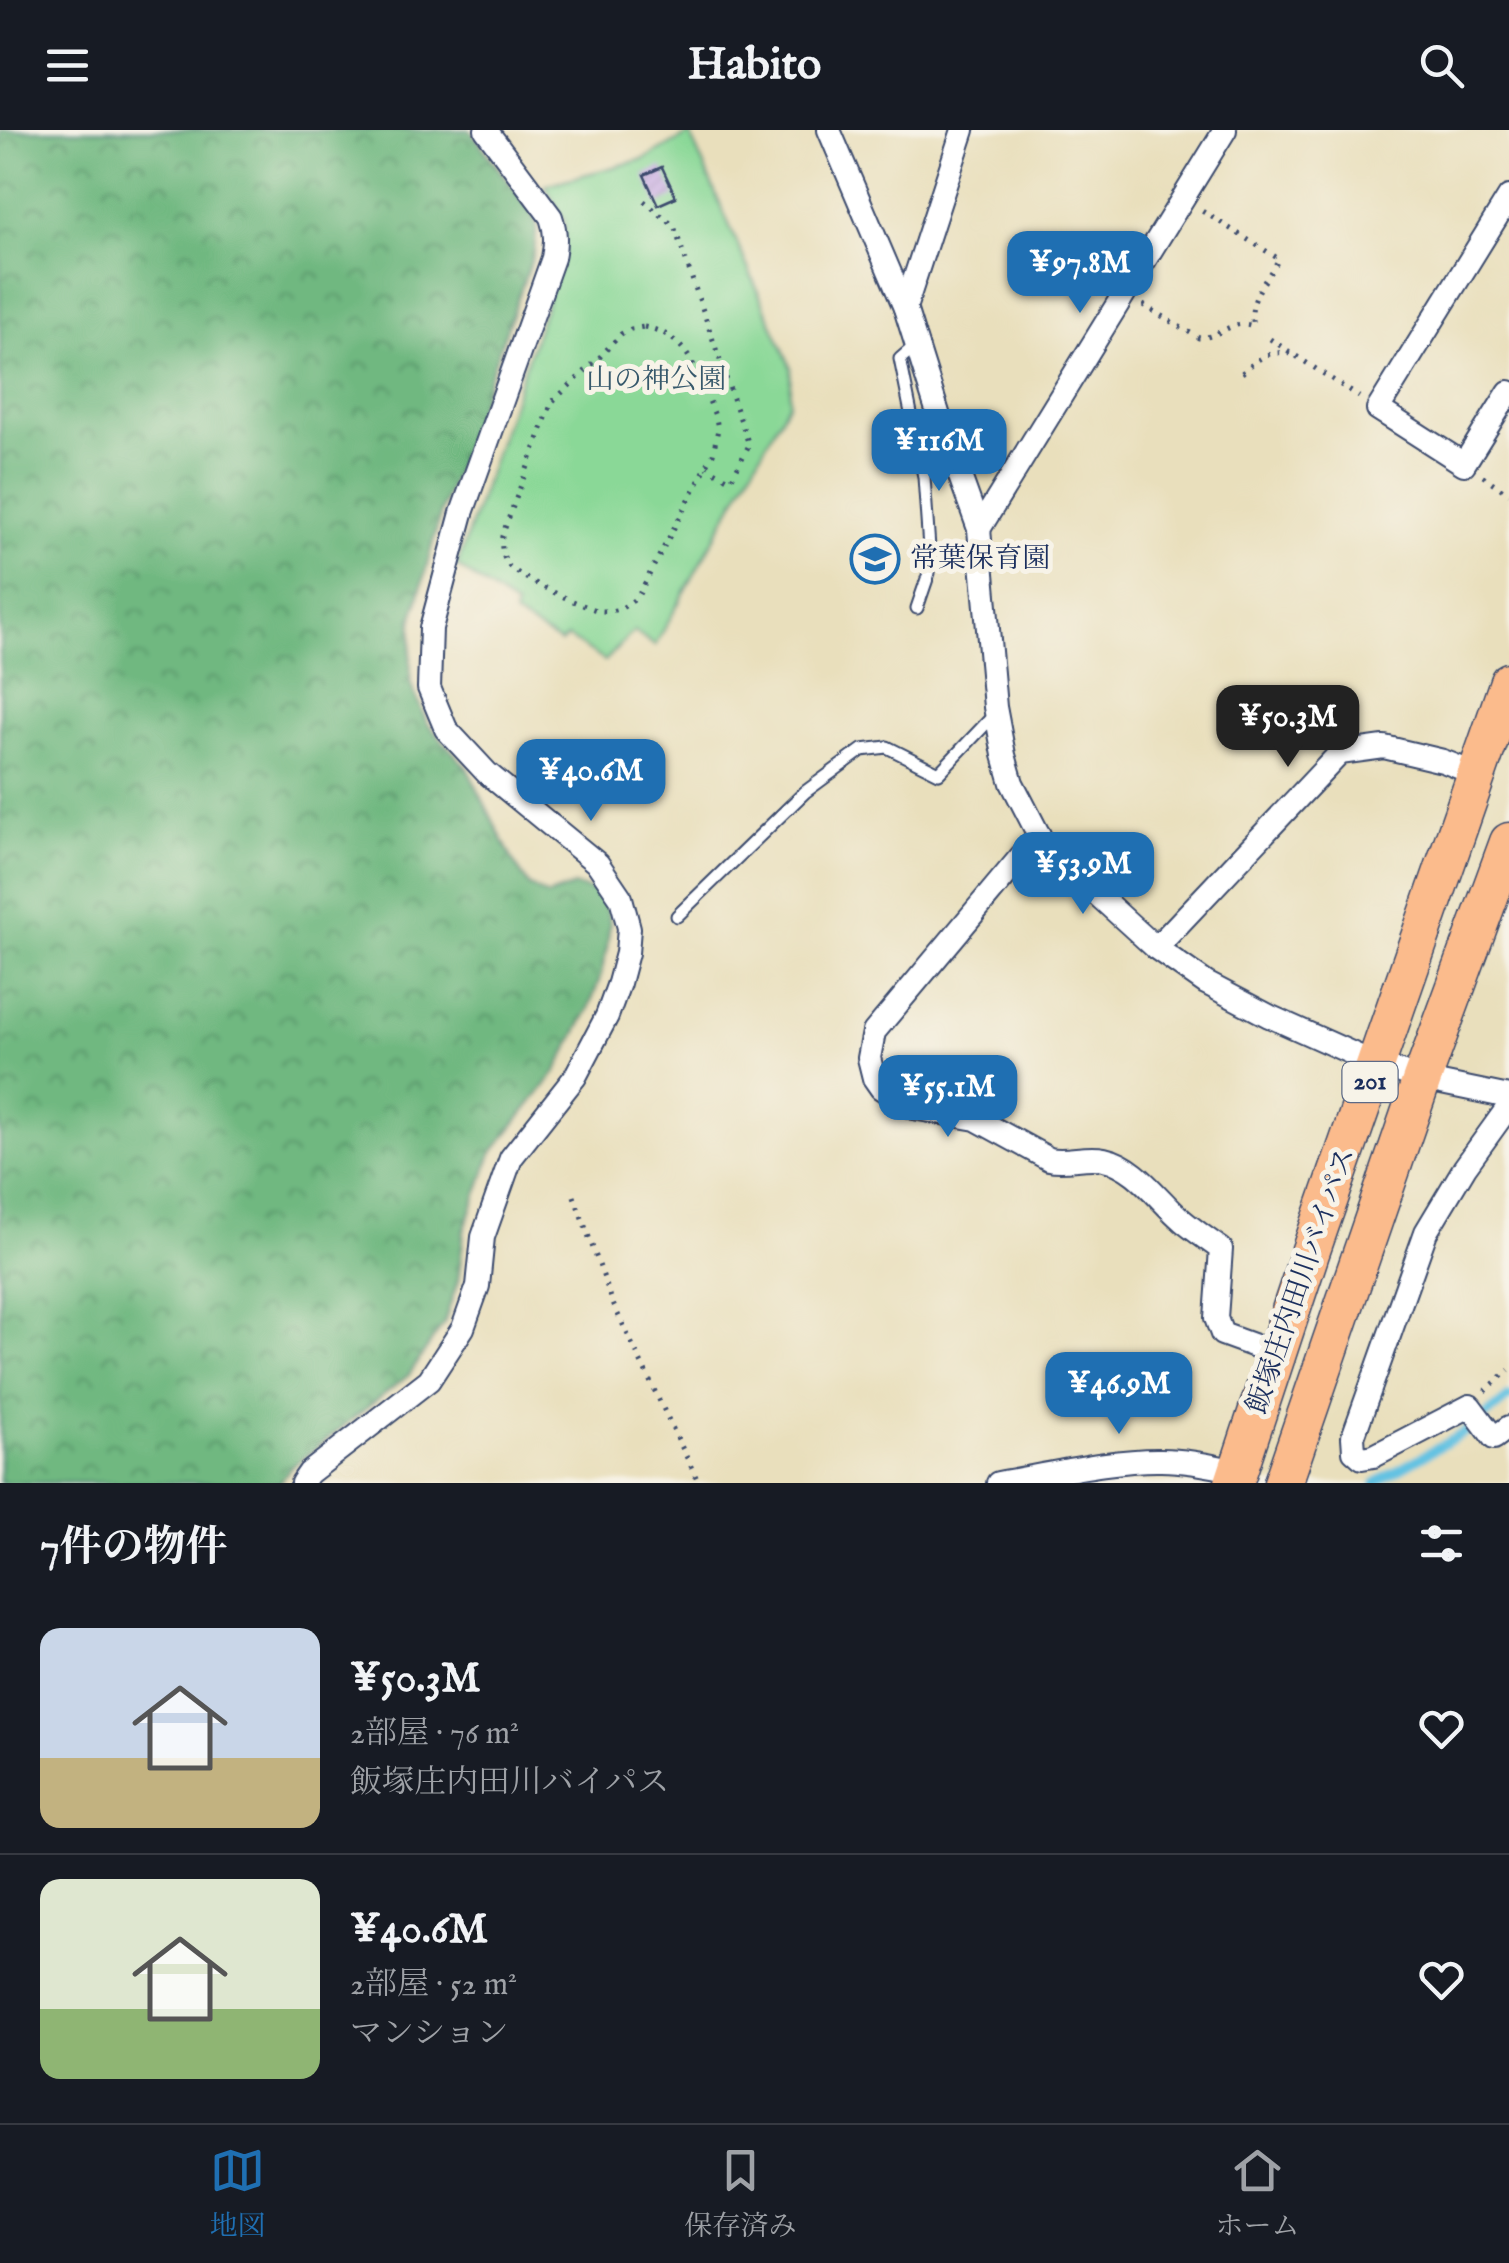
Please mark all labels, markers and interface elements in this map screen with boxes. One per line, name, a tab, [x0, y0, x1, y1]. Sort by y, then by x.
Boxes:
text: Habito	[688, 37, 821, 94]
icon: menu	[40, 38, 95, 93]
icon: search	[1414, 38, 1469, 93]
pin: ¥97.8M	[999, 231, 1161, 316]
text: ¥97.8M	[1029, 243, 1131, 284]
park label: 山の神公園	[586, 363, 726, 398]
pin: ¥116M	[869, 409, 1009, 494]
text: ¥116M	[894, 421, 984, 462]
school or university icon: 常葉保育園	[849, 533, 901, 585]
place label: 常葉保育園	[910, 542, 1050, 577]
pin: ¥50.3M	[1207, 685, 1369, 770]
text: ¥50.3M	[1238, 697, 1338, 738]
pin: ¥40.6M	[510, 739, 672, 824]
text: ¥40.6M	[538, 751, 644, 792]
pin: ¥53.9M	[1002, 832, 1164, 917]
text: ¥53.9M	[1034, 844, 1132, 885]
pin: ¥55.1M	[867, 1055, 1029, 1140]
road number: 201	[1342, 1062, 1398, 1102]
text: ¥55.1M	[900, 1067, 996, 1108]
street label: 飯塚庄内田川バイパス	[1240, 1143, 1364, 1419]
pin: ¥46.9M	[1038, 1352, 1200, 1437]
text: ¥46.9M	[1067, 1364, 1171, 1405]
icon: filters	[1414, 1516, 1469, 1571]
text: 7件の物件	[40, 1522, 228, 1575]
text: ¥50.3M	[350, 1653, 481, 1706]
icon: home	[120, 1668, 240, 1788]
icon: heart	[1414, 1701, 1469, 1756]
text: 2部屋 · 76 m²	[350, 1714, 519, 1755]
text: 飯塚庄内田川バイパス	[350, 1763, 669, 1804]
text: ¥40.6M	[350, 1904, 488, 1957]
icon: home	[120, 1919, 240, 2039]
icon: heart	[1414, 1952, 1469, 2007]
text: 2部屋 · 52 m²	[350, 1965, 517, 2006]
text: マンション	[350, 2014, 509, 2055]
tab: 地図	[209, 2143, 266, 2245]
tab: 保存済み	[684, 2143, 797, 2245]
tab: ホーム	[1215, 2143, 1300, 2245]

